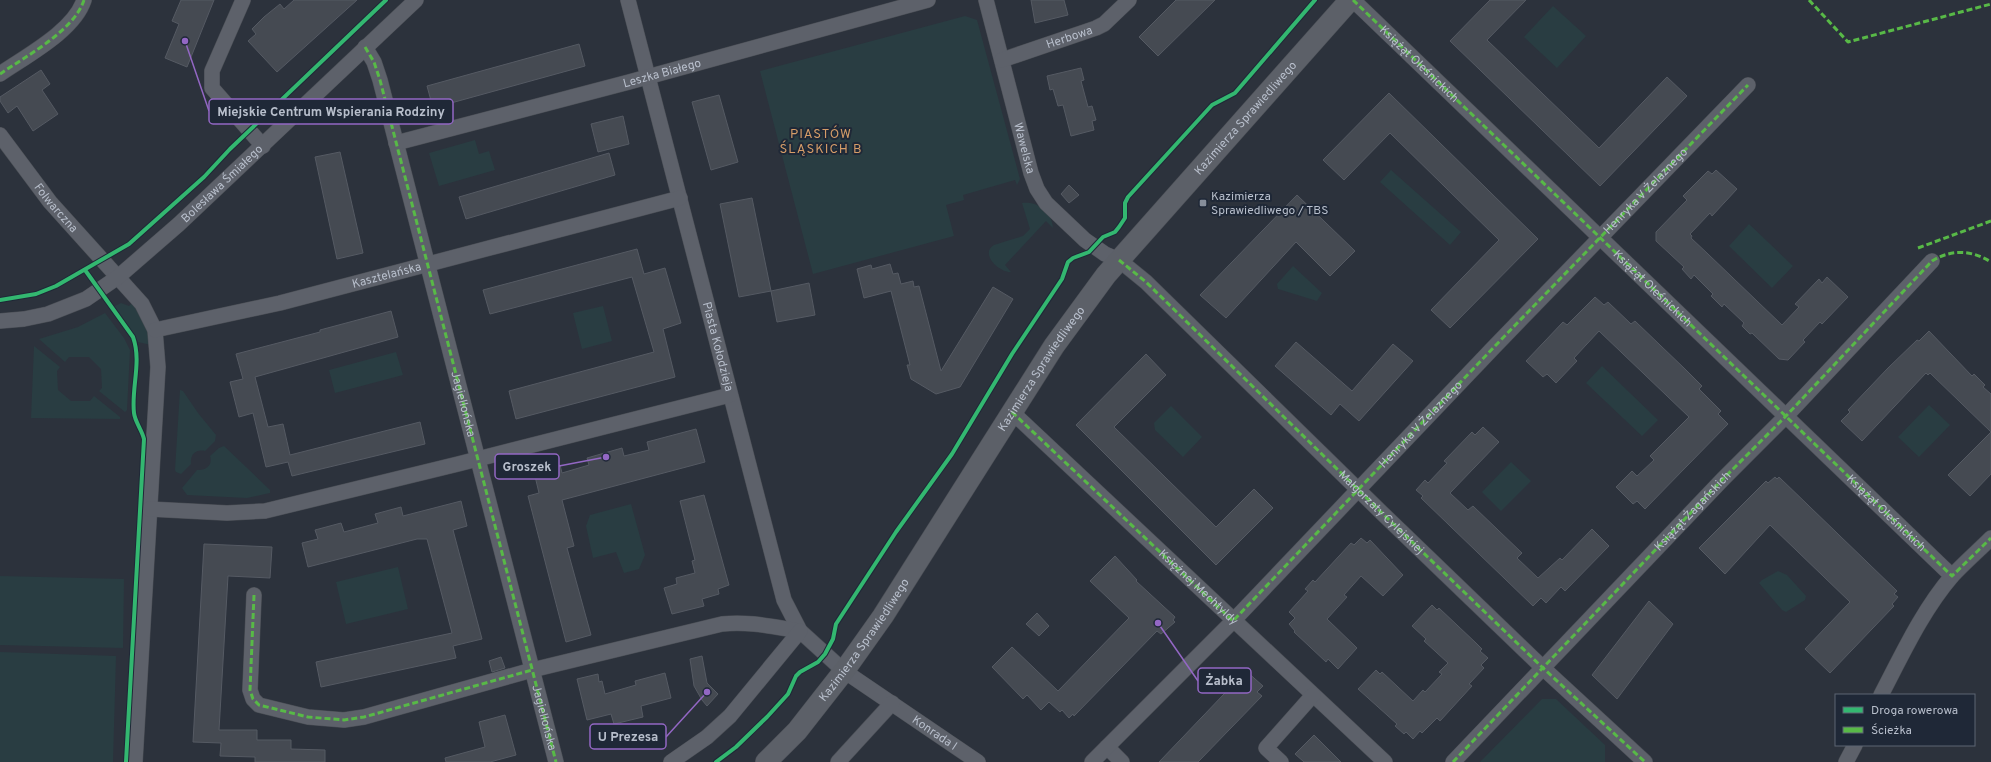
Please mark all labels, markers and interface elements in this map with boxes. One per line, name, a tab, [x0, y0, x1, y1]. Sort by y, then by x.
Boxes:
street label: Herbowa	[1044, 23, 1095, 53]
street label: Książąt Oleśnickich	[1375, 23, 1462, 106]
street label: Leszka Białego	[621, 56, 703, 92]
street label: Kazimierza Sprawiedliwego	[1191, 58, 1301, 179]
callout: Miejskie Centrum Wspierania Rodziny	[209, 99, 453, 124]
text: Miejskie Centrum Wspierania Rodziny	[217, 105, 445, 121]
street label: Wawelska	[1009, 121, 1038, 176]
district label: PIASTÓW ŚLĄSKICH B	[780, 125, 862, 158]
street label: Bolesława Śmiałego	[178, 142, 267, 227]
street label: Henryka V Żelaznego	[1600, 145, 1692, 238]
street label: Folwarczna	[30, 180, 81, 237]
place label: Kazimierza Sprawiedliwego / TBS	[1211, 189, 1328, 219]
marker: Kazimierza Sprawiedliwego / TBS	[1198, 198, 1208, 208]
street label: Książąt Oleśnickich	[1609, 247, 1695, 331]
street label: Kasztelańska	[350, 259, 423, 293]
street label: Piasta Kołodzieja	[698, 300, 736, 393]
street label: Kazimierza Sprawiedliwego	[995, 303, 1090, 435]
street label: Jagiellońska	[446, 370, 479, 439]
street label: Henryka V Żelaznego	[1376, 378, 1467, 472]
callout: Groszek	[495, 454, 559, 479]
text: Groszek	[503, 460, 551, 476]
street label: Małgorzaty Cylejskiej	[1334, 468, 1427, 558]
street label: Książąt Żagańskich	[1651, 468, 1735, 555]
street label: Książąt Oleśnickich	[1843, 472, 1929, 556]
street label: Księżnej Mechtyldy	[1155, 546, 1241, 629]
street label: Kazimierza Sprawiedliwego	[816, 576, 914, 705]
callout: Żabka	[1198, 668, 1251, 693]
text: Żabka	[1205, 673, 1243, 690]
street label: Jagiellońska	[527, 683, 560, 752]
legend	[1835, 694, 1975, 746]
text: Droga rowerowa	[1871, 703, 1958, 719]
street label: Konrada I	[908, 712, 960, 755]
text: Ścieżka	[1871, 723, 1912, 739]
callout: U Prezesa	[590, 724, 666, 749]
text: U Prezesa	[598, 730, 658, 746]

